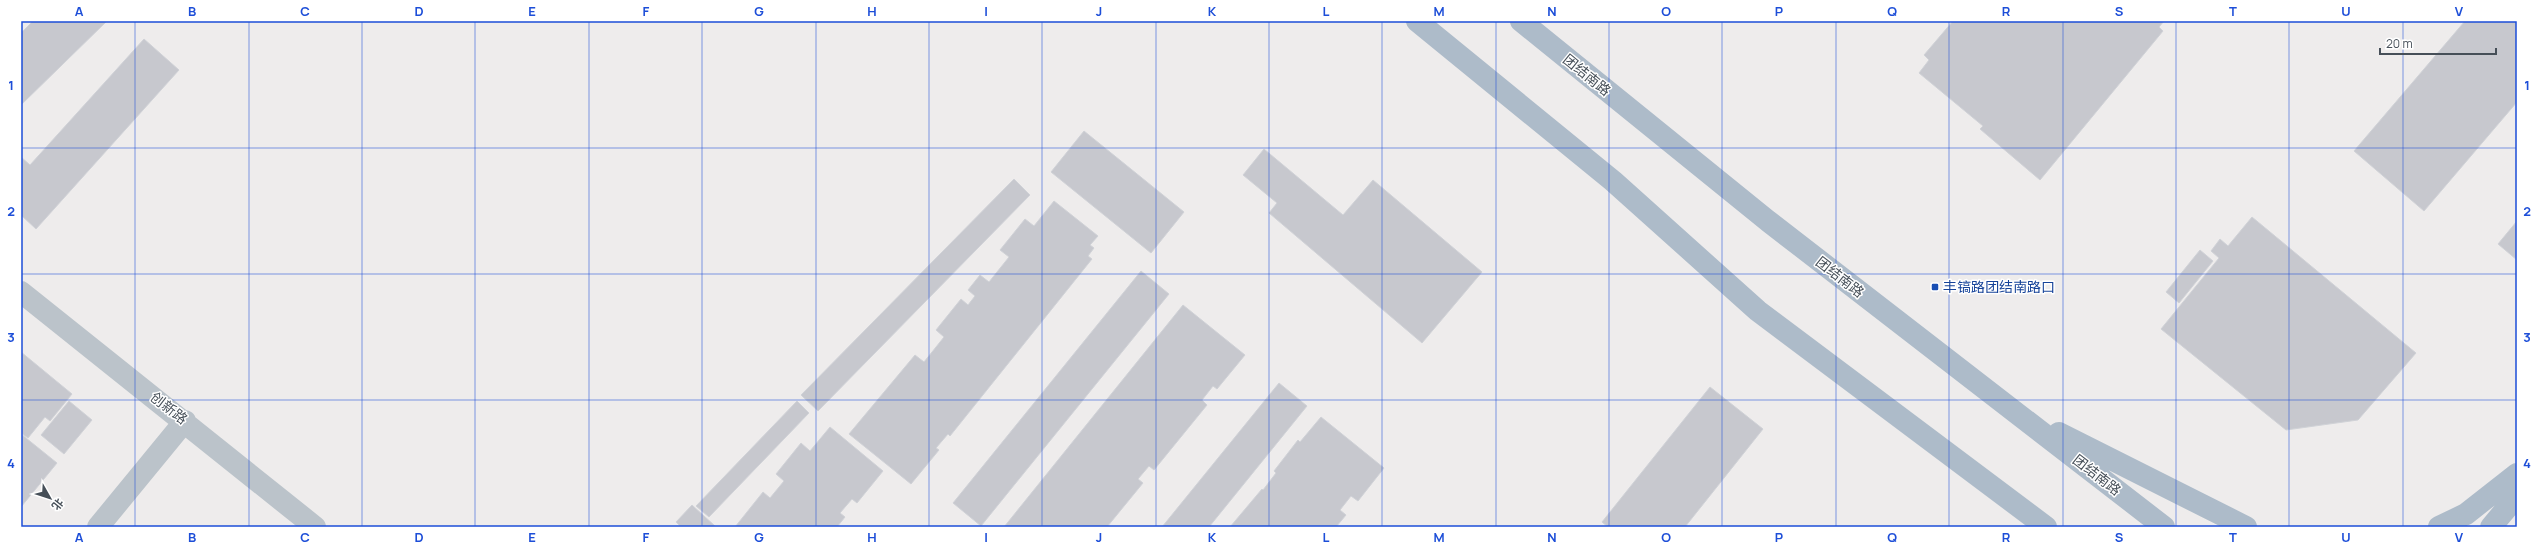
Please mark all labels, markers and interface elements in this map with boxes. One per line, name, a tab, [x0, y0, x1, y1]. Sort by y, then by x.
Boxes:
text: A	[75, 2, 84, 20]
text: B	[188, 2, 196, 20]
text: C	[300, 2, 310, 20]
text: D	[414, 2, 424, 20]
text: E	[528, 2, 536, 20]
text: F	[643, 2, 650, 20]
text: G	[754, 2, 764, 20]
text: H	[867, 2, 877, 20]
text: I	[984, 2, 988, 20]
text: J	[1096, 2, 1102, 20]
text: K	[1208, 2, 1217, 20]
text: L	[1323, 2, 1330, 20]
text: M	[1433, 2, 1445, 20]
text: N	[1547, 2, 1557, 20]
text: O	[1661, 2, 1671, 20]
text: P	[1775, 2, 1783, 20]
text: Q	[1887, 2, 1897, 20]
text: R	[2002, 2, 2011, 20]
text: S	[2115, 2, 2124, 20]
text: T	[2229, 2, 2237, 20]
text: U	[2341, 2, 2351, 20]
text: V	[2455, 2, 2464, 20]
scale bar	[2380, 30, 2496, 56]
text: 20 m	[2386, 35, 2413, 52]
street label: 团结南路	[1560, 50, 1615, 100]
text: 1	[8, 76, 14, 94]
text: 1	[2524, 76, 2530, 94]
text: 2	[7, 202, 15, 220]
text: 2	[2523, 202, 2531, 220]
street label: 团结南路	[1812, 252, 1868, 301]
place label: 丰镐路团结南路口	[1943, 277, 2055, 296]
marker: 丰镐路团结南路口	[1930, 282, 1940, 292]
text: 3	[7, 328, 15, 346]
text: 3	[2523, 328, 2531, 346]
street label: 创新路	[147, 387, 192, 428]
street label: 团结南路	[2069, 450, 2125, 499]
text: 4	[7, 454, 15, 472]
text: 4	[2523, 454, 2531, 472]
north arrow	[30, 478, 70, 518]
text: 北	[49, 496, 67, 514]
text: A	[75, 528, 84, 546]
text: B	[188, 528, 196, 546]
text: C	[300, 528, 310, 546]
text: D	[414, 528, 424, 546]
text: E	[528, 528, 536, 546]
text: F	[643, 528, 650, 546]
text: G	[754, 528, 764, 546]
text: H	[867, 528, 877, 546]
text: I	[984, 528, 988, 546]
text: J	[1096, 528, 1102, 546]
text: K	[1208, 528, 1217, 546]
text: L	[1323, 528, 1330, 546]
text: M	[1433, 528, 1445, 546]
text: N	[1547, 528, 1557, 546]
text: O	[1661, 528, 1671, 546]
text: P	[1775, 528, 1783, 546]
text: Q	[1887, 528, 1897, 546]
text: R	[2002, 528, 2011, 546]
text: S	[2115, 528, 2124, 546]
text: T	[2229, 528, 2237, 546]
text: U	[2341, 528, 2351, 546]
text: V	[2455, 528, 2464, 546]

